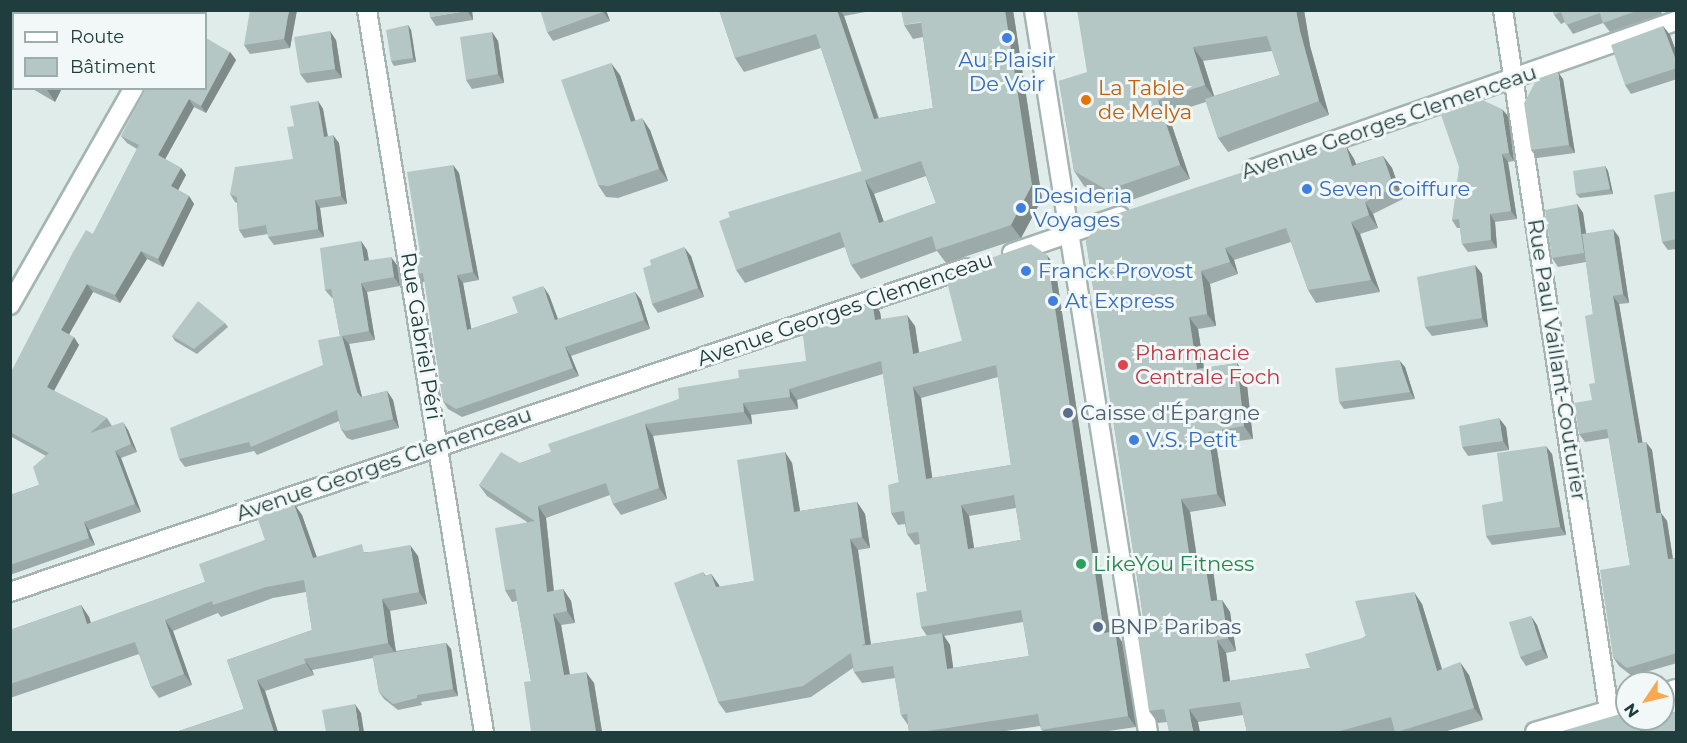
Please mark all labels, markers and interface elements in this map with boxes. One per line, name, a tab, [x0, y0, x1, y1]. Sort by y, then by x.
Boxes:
legend	[12, 12, 207, 90]
text: Route	[70, 26, 124, 48]
marker: Au Plaisir De Voir	[1000, 31, 1014, 45]
place label: Au Plaisir De Voir	[958, 47, 1056, 97]
text: Bâtiment	[70, 56, 156, 78]
street label: Avenue Georges Clemenceau	[1238, 60, 1540, 184]
place label: La Table de Melya	[1098, 75, 1192, 125]
marker: La Table de Melya	[1079, 93, 1093, 107]
place label: Seven Coiffure	[1319, 176, 1470, 202]
marker: Seven Coiffure	[1300, 182, 1314, 196]
place label: Desideria Voyages	[1033, 183, 1132, 233]
marker: Desideria Voyages	[1014, 201, 1028, 215]
street label: Rue Paul Vaillant-Couturier	[1522, 217, 1592, 503]
street label: Avenue Georges Clemenceau	[694, 247, 996, 371]
street label: Rue Gabriel Péri	[395, 250, 447, 422]
place label: Franck Provost	[1038, 258, 1194, 284]
marker: Franck Provost	[1019, 264, 1033, 278]
place label: At Express	[1065, 288, 1175, 314]
marker: At Express	[1046, 294, 1060, 308]
place label: Pharmacie Centrale Foch	[1135, 340, 1281, 390]
marker: Pharmacie Centrale Foch	[1116, 358, 1130, 372]
place label: Caisse d'Épargne	[1080, 400, 1260, 426]
street label: Avenue Georges Clemenceau	[233, 402, 535, 526]
marker: Caisse d'Épargne	[1061, 406, 1075, 420]
place label: V.S. Petit	[1146, 427, 1238, 453]
marker: V.S. Petit	[1127, 433, 1141, 447]
place label: LikeYou Fitness	[1093, 551, 1254, 577]
marker: LikeYou Fitness	[1074, 557, 1088, 571]
place label: BNP Paribas	[1110, 614, 1241, 640]
marker: BNP Paribas	[1091, 620, 1105, 634]
north arrow	[1615, 671, 1675, 731]
text: N	[1620, 700, 1643, 721]

